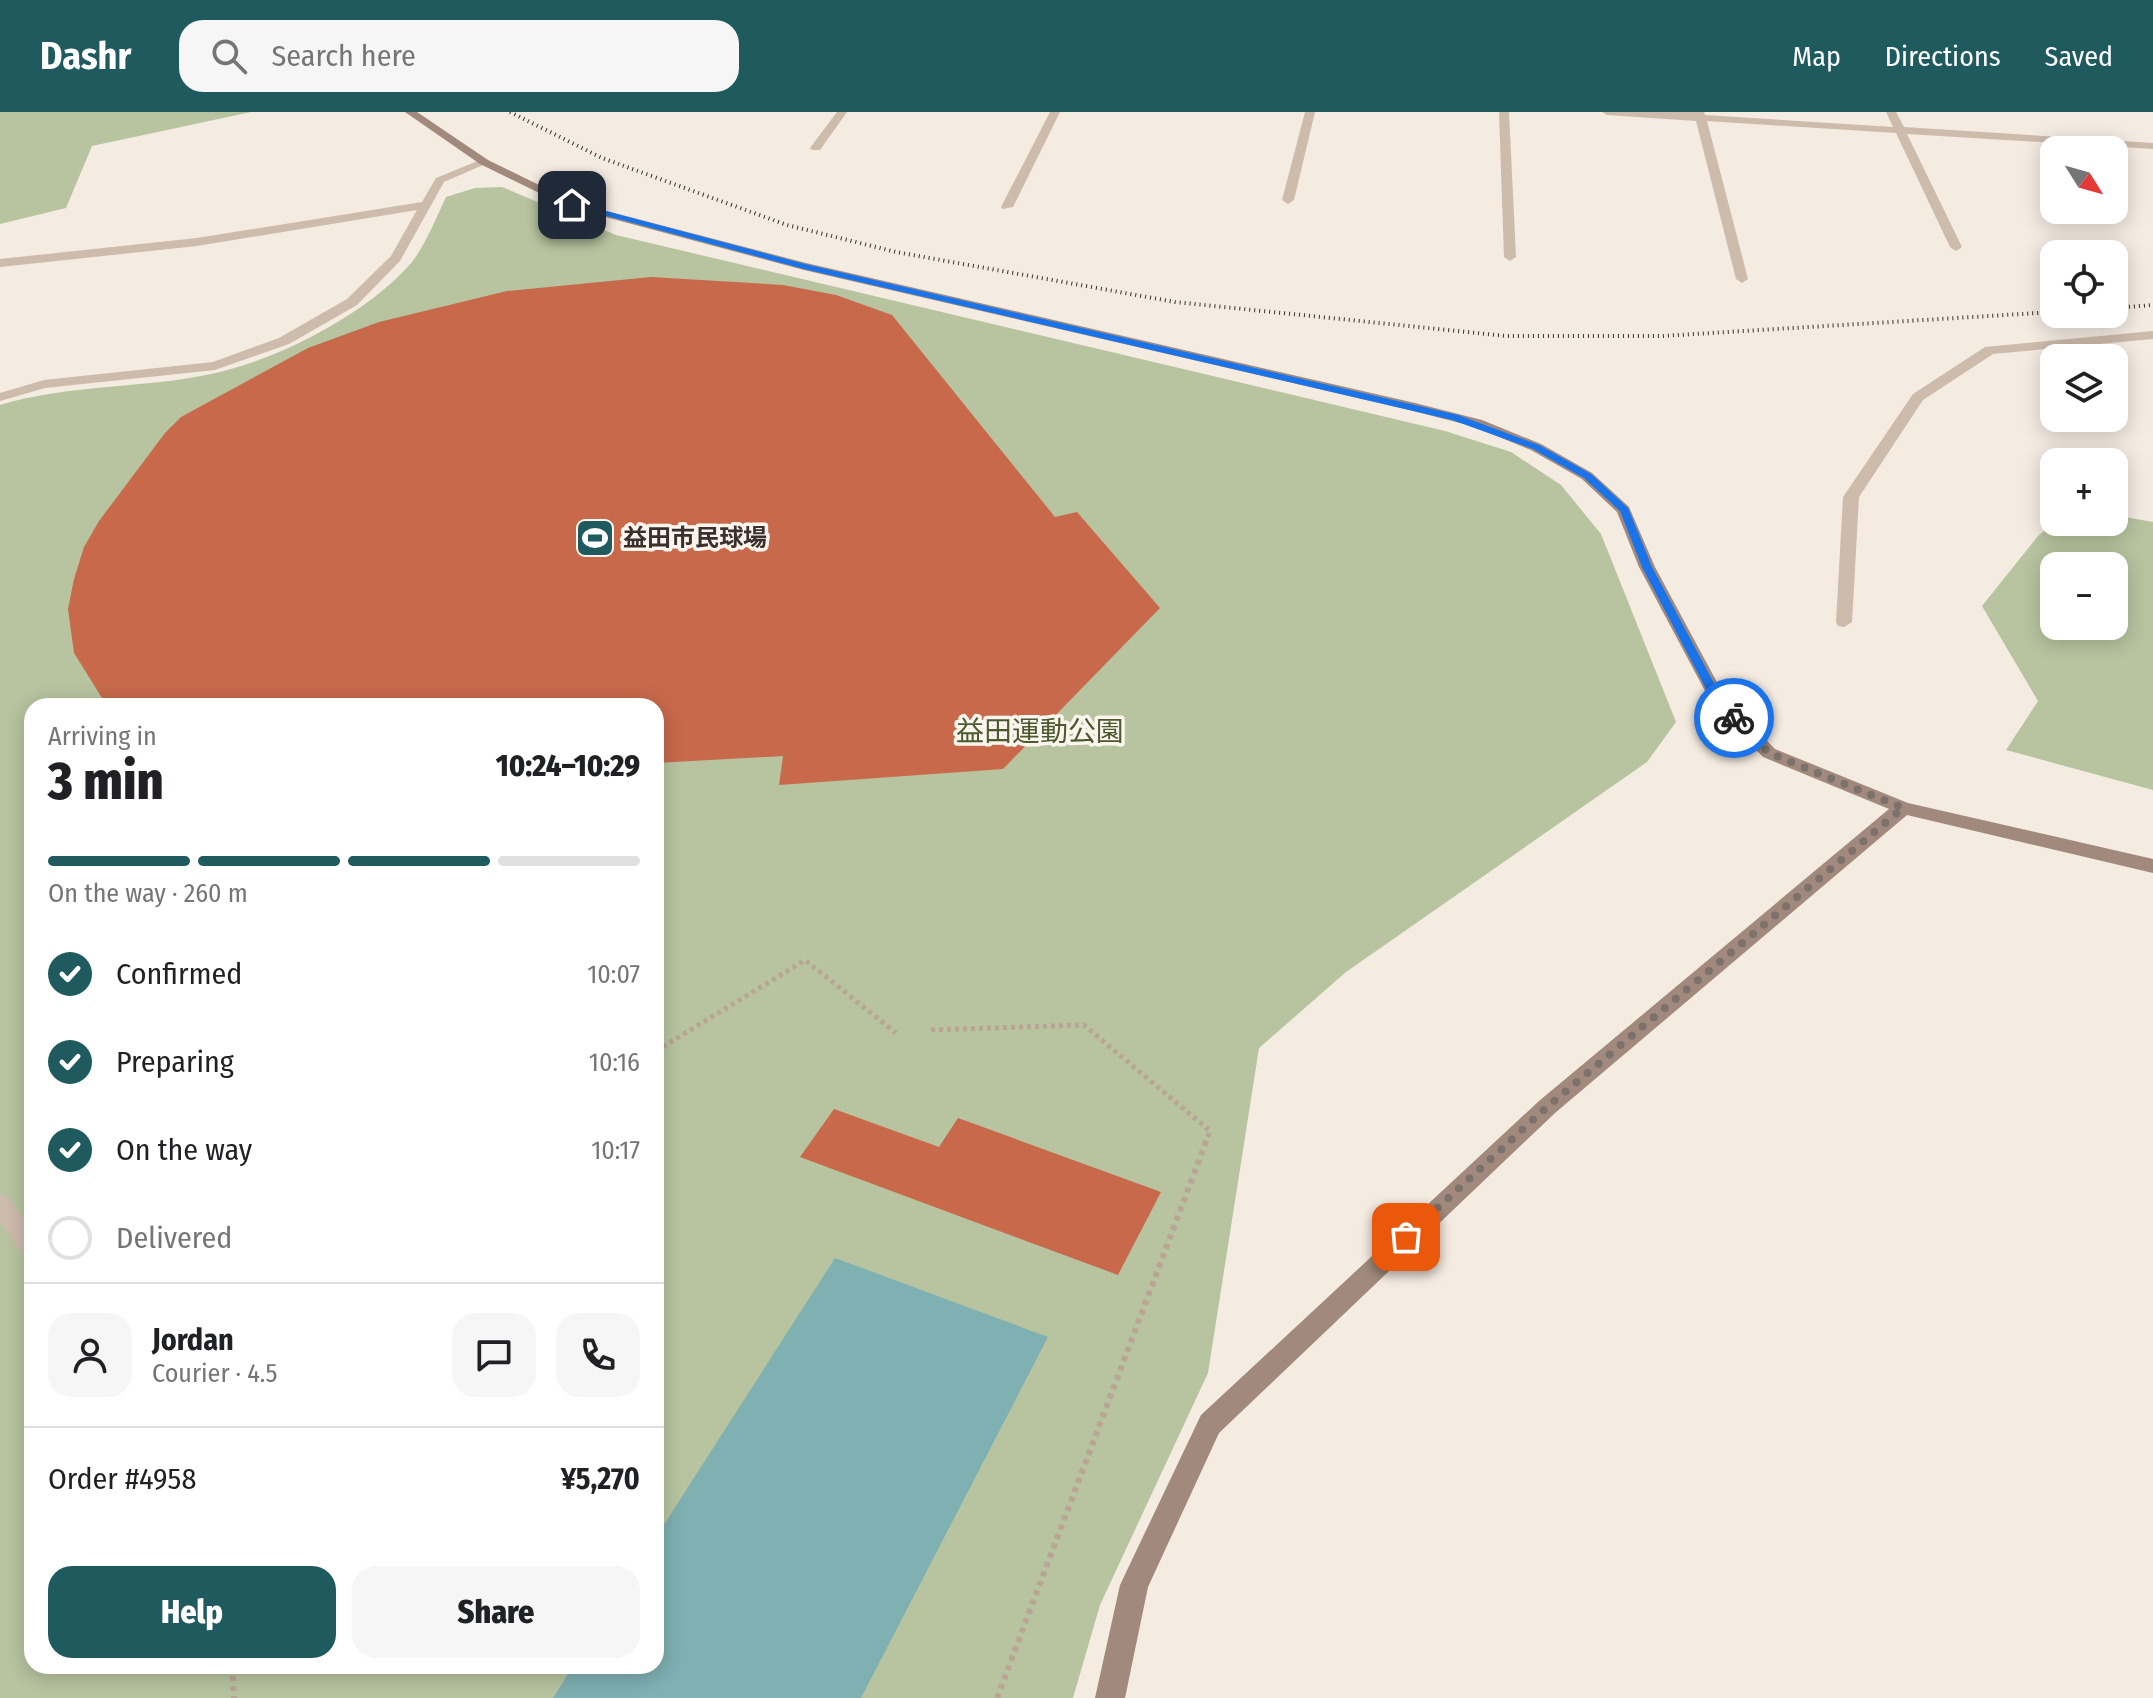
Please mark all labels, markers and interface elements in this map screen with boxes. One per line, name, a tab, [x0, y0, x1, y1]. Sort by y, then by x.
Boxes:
search box	[179, 20, 739, 92]
text: Dashr	[40, 33, 131, 79]
icon: search	[207, 34, 251, 78]
text: Search here	[271, 38, 416, 74]
text: Map	[1792, 40, 1841, 73]
text: Directions	[1885, 40, 2001, 73]
text: Saved	[2045, 40, 2113, 73]
north arrow	[2040, 136, 2128, 224]
map controls	[2040, 136, 2128, 640]
pin	[538, 171, 606, 239]
icon: home	[550, 183, 594, 227]
button: locate	[2040, 240, 2128, 328]
button: layers	[2040, 344, 2128, 432]
button: +	[2040, 448, 2128, 536]
sports icon: 益田市民球場	[574, 517, 616, 559]
place label: 益田市民球場	[623, 524, 767, 552]
button: −	[2040, 552, 2128, 640]
courier	[1694, 678, 1774, 758]
icon: bike	[1712, 696, 1756, 740]
park label: 益田運動公園	[956, 715, 1124, 748]
text: Arriving in	[48, 721, 157, 752]
text: 10:24–10:29	[496, 748, 640, 784]
text: 3 min	[48, 750, 164, 813]
text: On the way · 260 m	[48, 878, 248, 909]
icon: check	[48, 952, 92, 996]
text: Confirmed	[116, 956, 242, 992]
text: 10:07	[587, 959, 640, 990]
icon: check	[48, 1040, 92, 1084]
text: Preparing	[116, 1044, 234, 1080]
text: 10:16	[589, 1047, 640, 1078]
icon: check	[48, 1128, 92, 1172]
text: On the way	[116, 1132, 252, 1168]
text: 10:17	[591, 1135, 640, 1166]
pin	[1372, 1203, 1440, 1271]
icon: bag	[1384, 1215, 1428, 1259]
text: Delivered	[116, 1220, 232, 1256]
button: person	[48, 1313, 132, 1397]
button: chat	[452, 1313, 536, 1397]
button: phone	[556, 1313, 640, 1397]
text: Jordan	[152, 1322, 234, 1358]
text: Courier · 4.5	[152, 1358, 278, 1389]
text: Order #4958	[48, 1461, 196, 1497]
text: ¥5,270	[561, 1461, 640, 1497]
button: Help	[48, 1566, 336, 1658]
button: Share	[352, 1566, 640, 1658]

